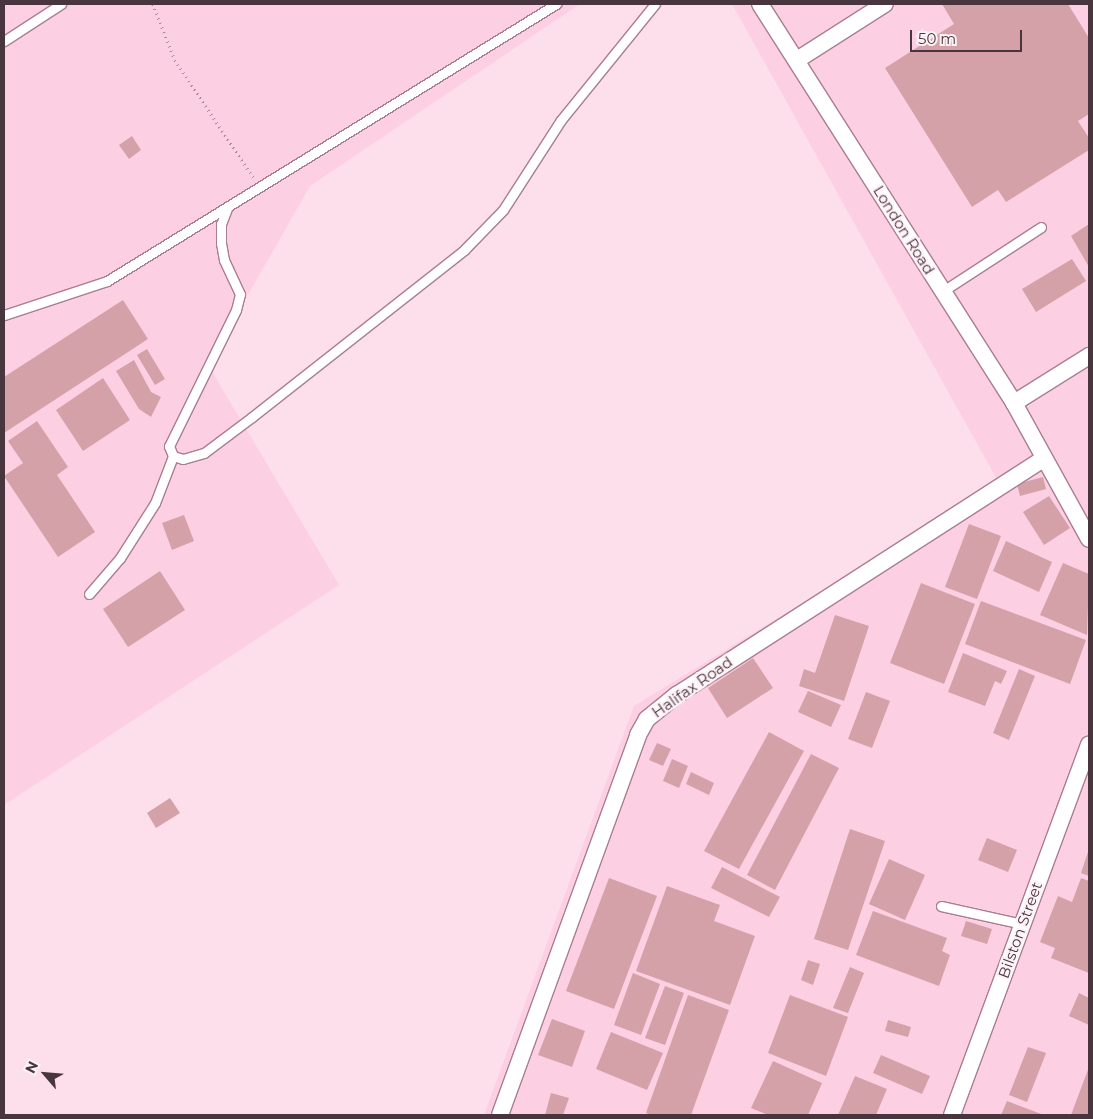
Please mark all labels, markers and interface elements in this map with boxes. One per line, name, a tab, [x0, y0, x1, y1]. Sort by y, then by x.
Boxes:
scale bar	[913, 20, 1026, 52]
text: 50 m	[918, 29, 956, 48]
street label: London Road	[870, 182, 938, 278]
street label: Halifax Road	[648, 653, 736, 721]
street label: Bilston Street	[994, 879, 1046, 981]
north arrow	[20, 1049, 70, 1099]
text: N	[21, 1058, 42, 1076]

